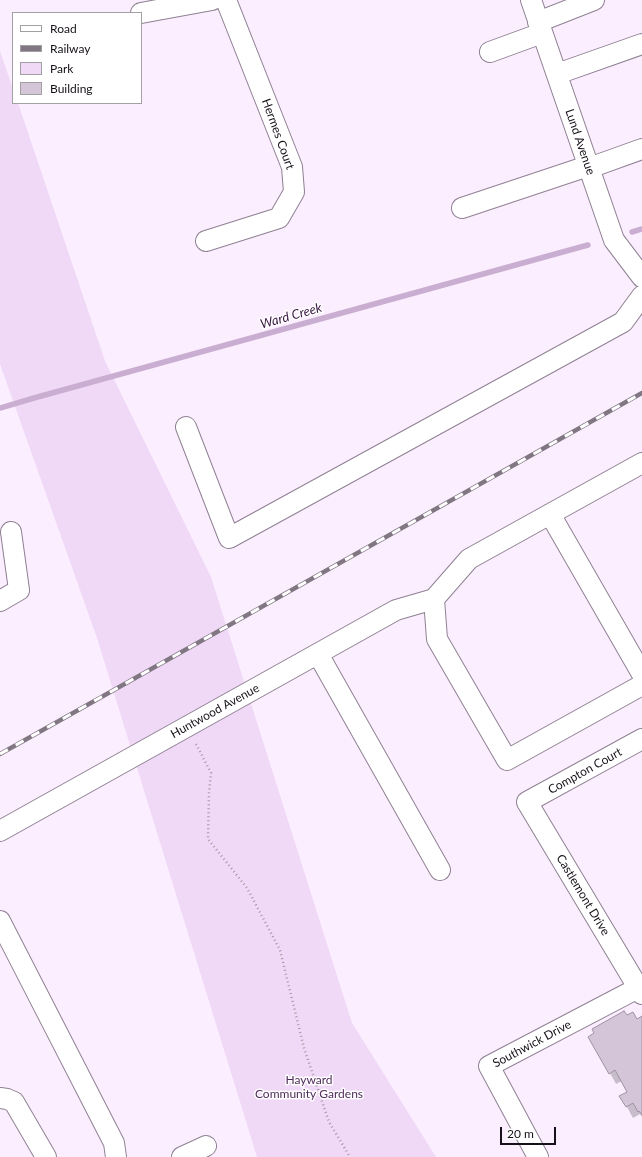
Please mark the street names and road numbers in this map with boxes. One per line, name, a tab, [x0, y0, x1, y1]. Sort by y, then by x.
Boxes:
street label: Hermes Court	[259, 97, 297, 171]
street label: Lund Avenue	[562, 107, 598, 177]
street label: Huntwood Avenue	[168, 681, 262, 741]
street label: Compton Court	[546, 745, 624, 797]
street label: Castlemont Drive	[553, 852, 613, 938]
street label: Southwick Drive	[490, 1017, 574, 1071]

